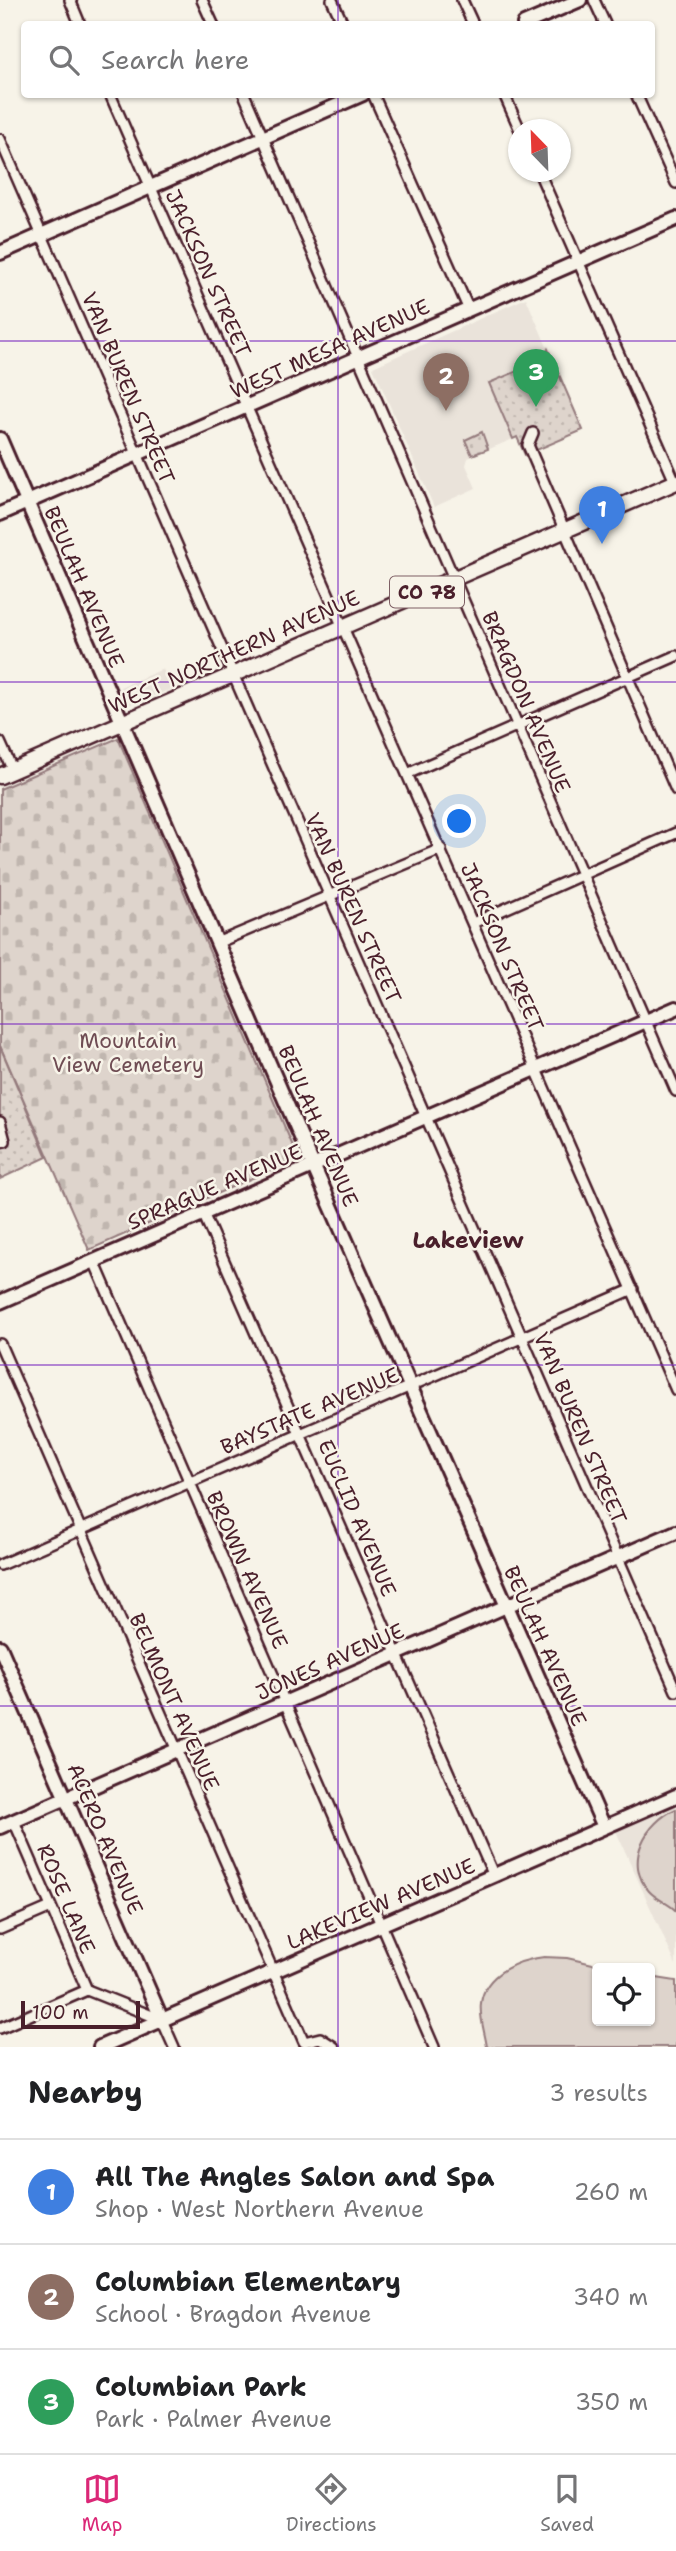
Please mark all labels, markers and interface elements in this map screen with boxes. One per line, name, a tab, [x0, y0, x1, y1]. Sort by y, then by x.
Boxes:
search box	[21, 21, 655, 98]
icon: search	[45, 41, 83, 79]
text: Search here	[101, 42, 250, 77]
north arrow	[508, 119, 571, 182]
street label: JACKSON STREET	[159, 185, 257, 361]
street label: VAN BUREN STREET	[75, 288, 181, 488]
street label: WEST MESA AVENUE	[226, 292, 434, 406]
pin: 3	[513, 349, 559, 407]
pin: 2	[423, 353, 469, 411]
pin: 1	[579, 486, 625, 544]
street label: BEULAH AVENUE	[37, 502, 131, 672]
road number: CO 78	[390, 576, 464, 608]
street label: WEST NORTHERN AVENUE	[104, 584, 364, 720]
street label: BRAGDON AVENUE	[475, 607, 577, 797]
your location	[442, 804, 476, 838]
street label: VAN BUREN STREET	[298, 808, 408, 1008]
street label: JACKSON STREET	[454, 859, 550, 1036]
park label: Mountain View Cemetery	[52, 1027, 204, 1079]
street label: BEULAH AVENUE	[271, 1041, 365, 1211]
street label: SPRAGUE AVENUE	[123, 1137, 307, 1237]
district label: Lakeview	[412, 1225, 524, 1255]
street label: VAN BUREN STREET	[527, 1328, 633, 1528]
street label: BAYSTATE AVENUE	[216, 1361, 404, 1461]
street label: EUCLID AVENUE	[311, 1435, 403, 1601]
street label: BROWN AVENUE	[200, 1487, 294, 1653]
street label: BEULAH AVENUE	[497, 1561, 593, 1731]
street label: BELMONT AVENUE	[122, 1609, 226, 1795]
street label: JONES AVENUE	[251, 1617, 409, 1707]
street label: ACERO AVENUE	[61, 1759, 149, 1919]
street label: ROSE LANE	[30, 1840, 102, 1958]
street label: LAKEVIEW AVENUE	[283, 1852, 479, 1956]
map controls	[592, 1963, 655, 2026]
button: locate	[592, 1963, 655, 2026]
scale bar	[21, 1998, 140, 2030]
text: 100 m	[32, 2000, 89, 2025]
text: Nearby	[28, 2072, 143, 2113]
text: 3 results	[549, 2078, 648, 2108]
text: All The Angles Salon and Spa	[95, 2159, 494, 2194]
text: 1	[46, 2177, 56, 2207]
text: 260 m	[574, 2177, 648, 2207]
text: Shop · West Northern Avenue	[95, 2194, 424, 2224]
text: Columbian Elementary	[95, 2264, 401, 2299]
text: 2	[43, 2282, 59, 2312]
text: 340 m	[573, 2282, 648, 2312]
text: School · Bragdon Avenue	[95, 2299, 371, 2329]
text: Columbian Park	[95, 2369, 307, 2404]
text: 3	[43, 2387, 59, 2417]
text: 350 m	[575, 2387, 648, 2417]
text: Park · Palmer Avenue	[95, 2404, 332, 2434]
tab: Map	[82, 2470, 122, 2537]
tab: Directions	[286, 2470, 377, 2537]
tab: Saved	[540, 2470, 594, 2537]

